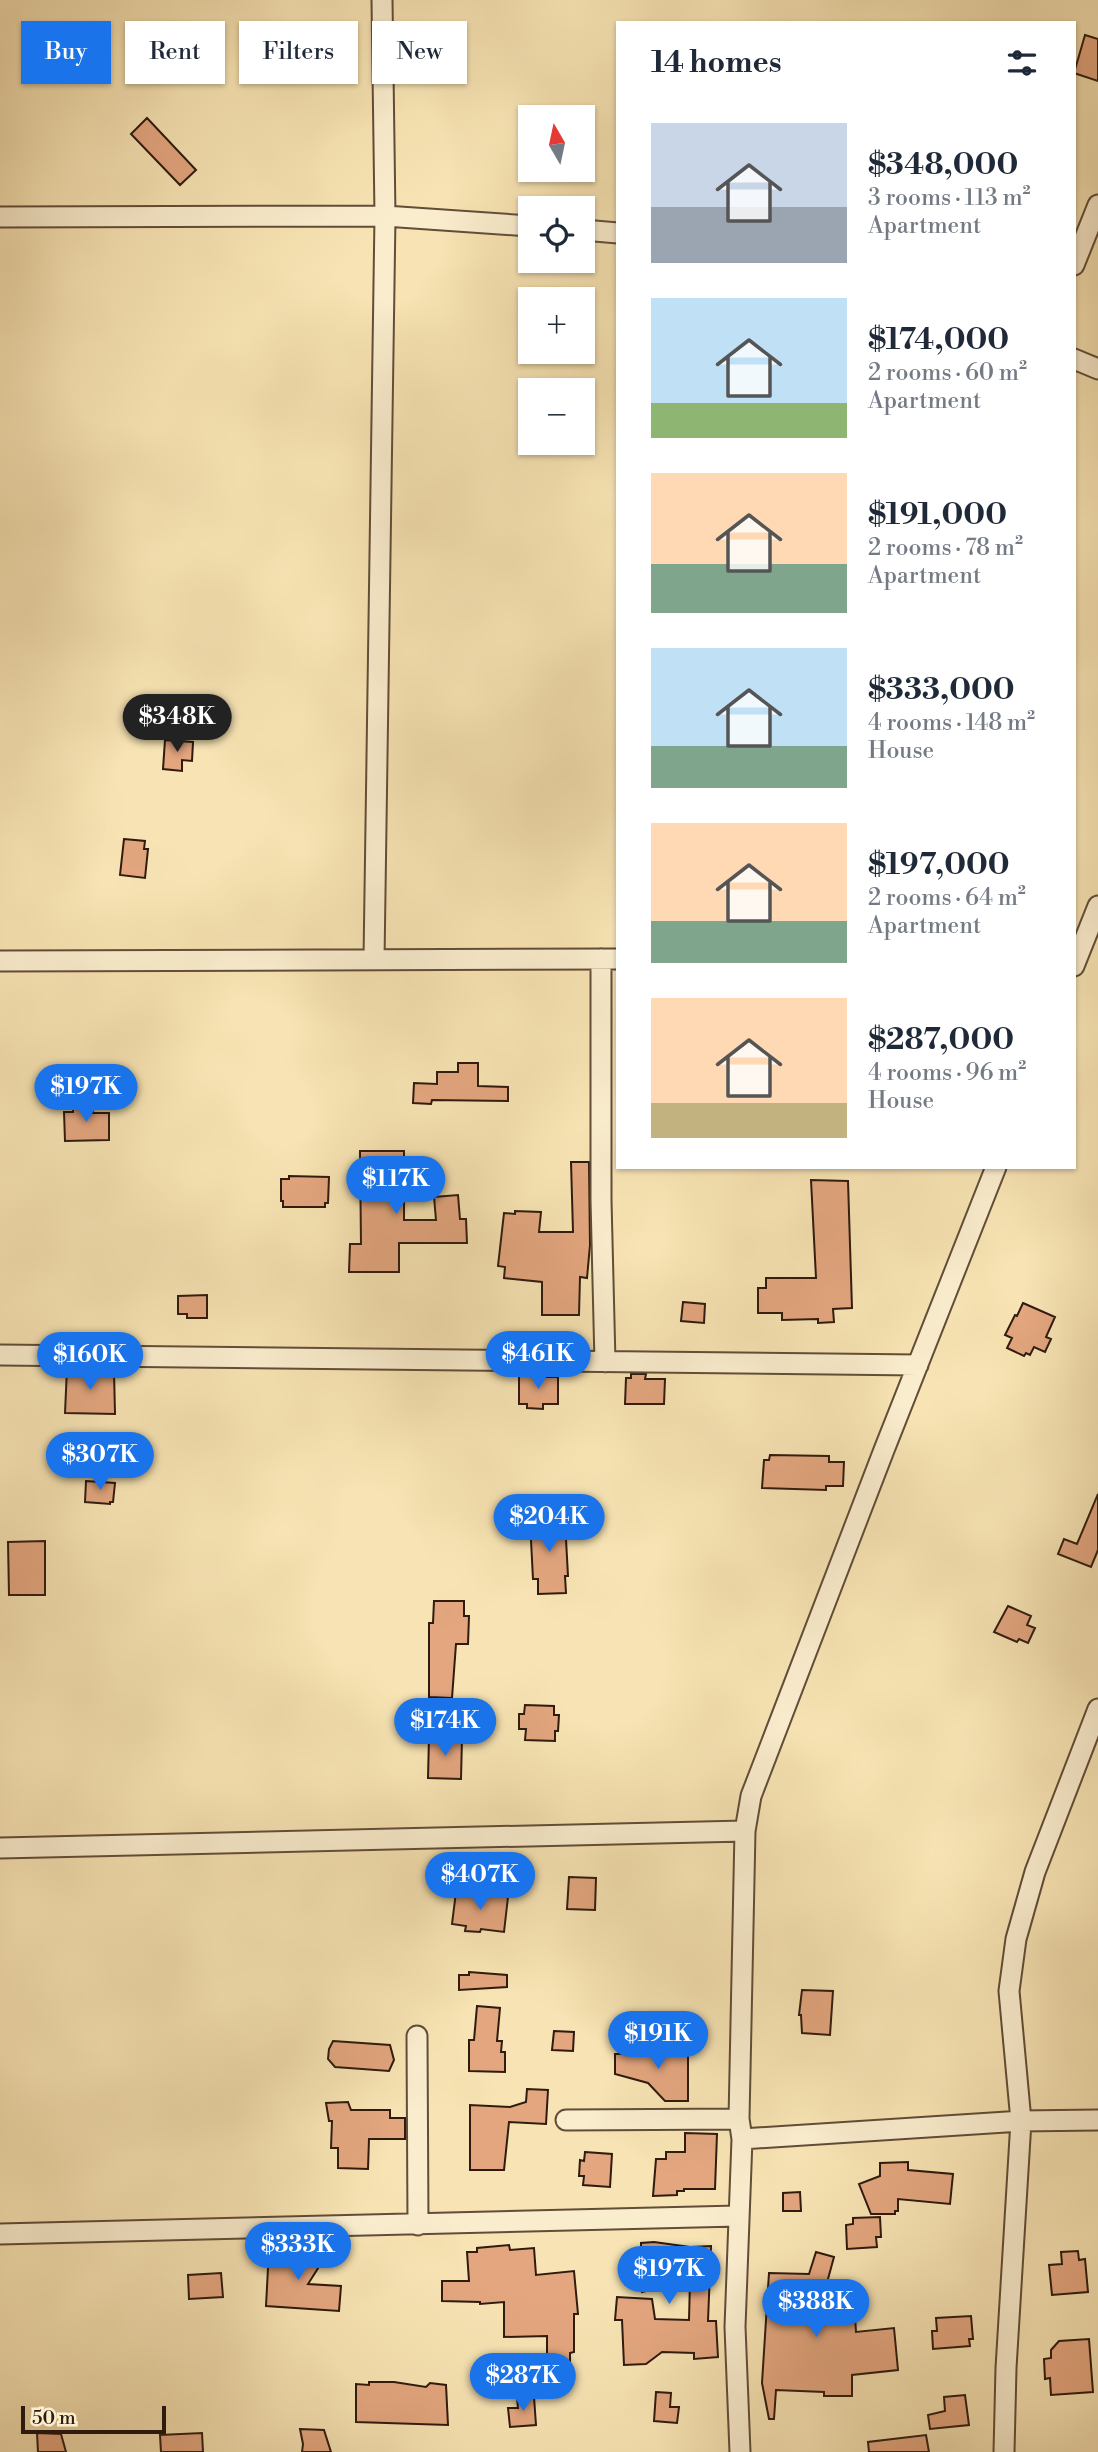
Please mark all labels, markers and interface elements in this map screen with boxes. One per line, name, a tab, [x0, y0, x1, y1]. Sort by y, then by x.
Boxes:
chip: Buy	[21, 21, 111, 84]
chip: Rent	[125, 21, 225, 84]
chip: Filters	[239, 21, 358, 84]
chip: New	[372, 21, 467, 84]
text: 14 homes	[651, 44, 782, 82]
icon: filters	[1003, 44, 1041, 82]
north arrow	[518, 105, 595, 182]
map controls	[518, 105, 595, 455]
text: $348,000	[868, 146, 1018, 184]
icon: home	[707, 151, 791, 235]
text: 3 rooms · 113 m²	[868, 184, 1031, 212]
button: locate	[518, 196, 595, 273]
text: Apartment	[868, 212, 981, 240]
button: +	[518, 287, 595, 364]
text: $174,000	[868, 321, 1009, 359]
icon: home	[707, 326, 791, 410]
text: 2 rooms · 60 m²	[868, 359, 1027, 387]
button: −	[518, 378, 595, 455]
text: Apartment	[868, 387, 981, 415]
text: $191,000	[868, 496, 1007, 534]
icon: home	[707, 501, 791, 585]
text: 2 rooms · 78 m²	[868, 534, 1023, 562]
text: Apartment	[868, 562, 981, 590]
text: $333,000	[868, 671, 1015, 709]
icon: home	[707, 676, 791, 760]
pin: $348K	[128, 694, 226, 754]
text: $348K	[139, 703, 215, 731]
text: 4 rooms · 148 m²	[868, 709, 1035, 737]
text: House	[868, 737, 934, 765]
text: $197,000	[868, 846, 1010, 884]
icon: home	[707, 851, 791, 935]
text: 2 rooms · 64 m²	[868, 884, 1026, 912]
text: Apartment	[868, 912, 981, 940]
text: $287,000	[868, 1021, 1014, 1059]
icon: home	[707, 1026, 791, 1110]
text: 4 rooms · 96 m²	[868, 1059, 1026, 1087]
pin: $197K	[37, 1064, 135, 1124]
text: $197K	[50, 1073, 122, 1101]
text: House	[868, 1087, 934, 1115]
pin: $117K	[347, 1156, 445, 1216]
text: $117K	[362, 1165, 430, 1193]
pin: $160K	[41, 1332, 139, 1392]
pin: $461K	[489, 1332, 587, 1391]
text: $461K	[502, 1340, 574, 1368]
text: $160K	[53, 1341, 127, 1369]
pin: $307K	[51, 1432, 149, 1492]
text: $307K	[62, 1441, 138, 1469]
pin: $204K	[500, 1494, 598, 1554]
text: $204K	[510, 1503, 588, 1531]
pin: $174K	[396, 1698, 494, 1758]
text: $174K	[410, 1707, 480, 1735]
pin: $407K	[431, 1853, 529, 1912]
text: $407K	[441, 1861, 519, 1889]
pin: $191K	[609, 2011, 707, 2071]
text: $191K	[624, 2020, 692, 2048]
pin: $333K	[249, 2222, 347, 2282]
text: $333K	[261, 2231, 335, 2259]
pin: $197K	[620, 2246, 718, 2306]
text: $197K	[633, 2255, 705, 2283]
pin: $388K	[767, 2280, 865, 2339]
text: $388K	[778, 2288, 854, 2316]
pin: $287K	[474, 2354, 572, 2413]
text: $287K	[486, 2362, 560, 2390]
scale bar	[21, 2403, 166, 2435]
text: 50 m	[32, 2406, 76, 2430]

